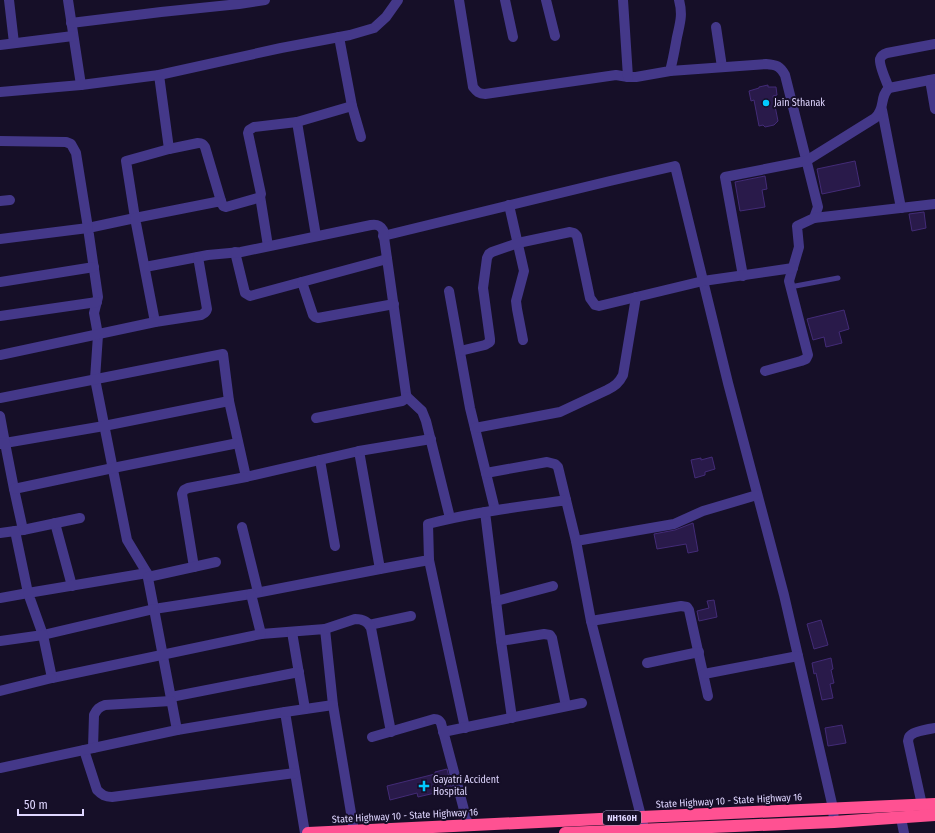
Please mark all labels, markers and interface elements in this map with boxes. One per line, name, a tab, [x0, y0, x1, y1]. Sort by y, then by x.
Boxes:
place label: Jain Sthanak	[774, 97, 825, 109]
marker: Jain Sthanak	[761, 98, 771, 108]
place label: Gayatri Accident Hospital	[433, 774, 500, 798]
marker: Gayatri Accident Hospital	[418, 780, 430, 792]
scale bar	[18, 791, 83, 817]
street label: State Highway 10 - State Highway 16	[656, 791, 802, 811]
text: 50 m	[24, 798, 48, 812]
street label: State Highway 10 - State Highway 16	[332, 806, 478, 826]
road number: NH160H	[603, 811, 641, 825]

